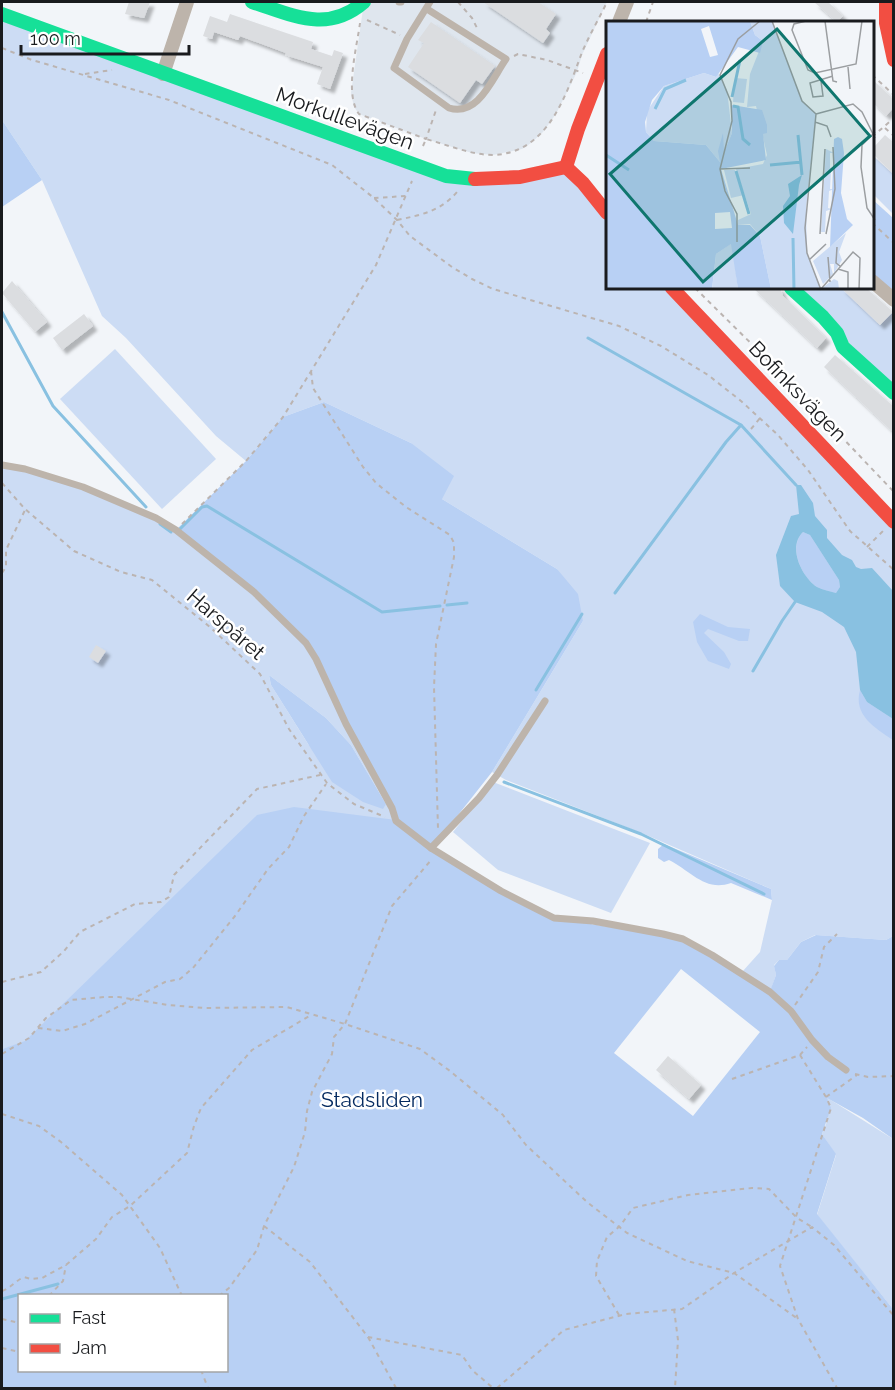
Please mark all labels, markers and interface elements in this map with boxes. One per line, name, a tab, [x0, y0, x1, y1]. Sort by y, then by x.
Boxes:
scale bar	[21, 18, 189, 56]
inset map	[606, 21, 874, 290]
text: 100 m	[30, 28, 81, 49]
street label: Morkullevägen	[273, 81, 417, 155]
street label: Bofinksvägen	[744, 336, 852, 446]
street label: Harspåret	[182, 583, 270, 665]
park label: Stadsliden	[321, 1087, 423, 1112]
legend	[18, 1294, 228, 1372]
text: Fast	[72, 1307, 106, 1328]
text: Jam	[72, 1337, 107, 1358]

